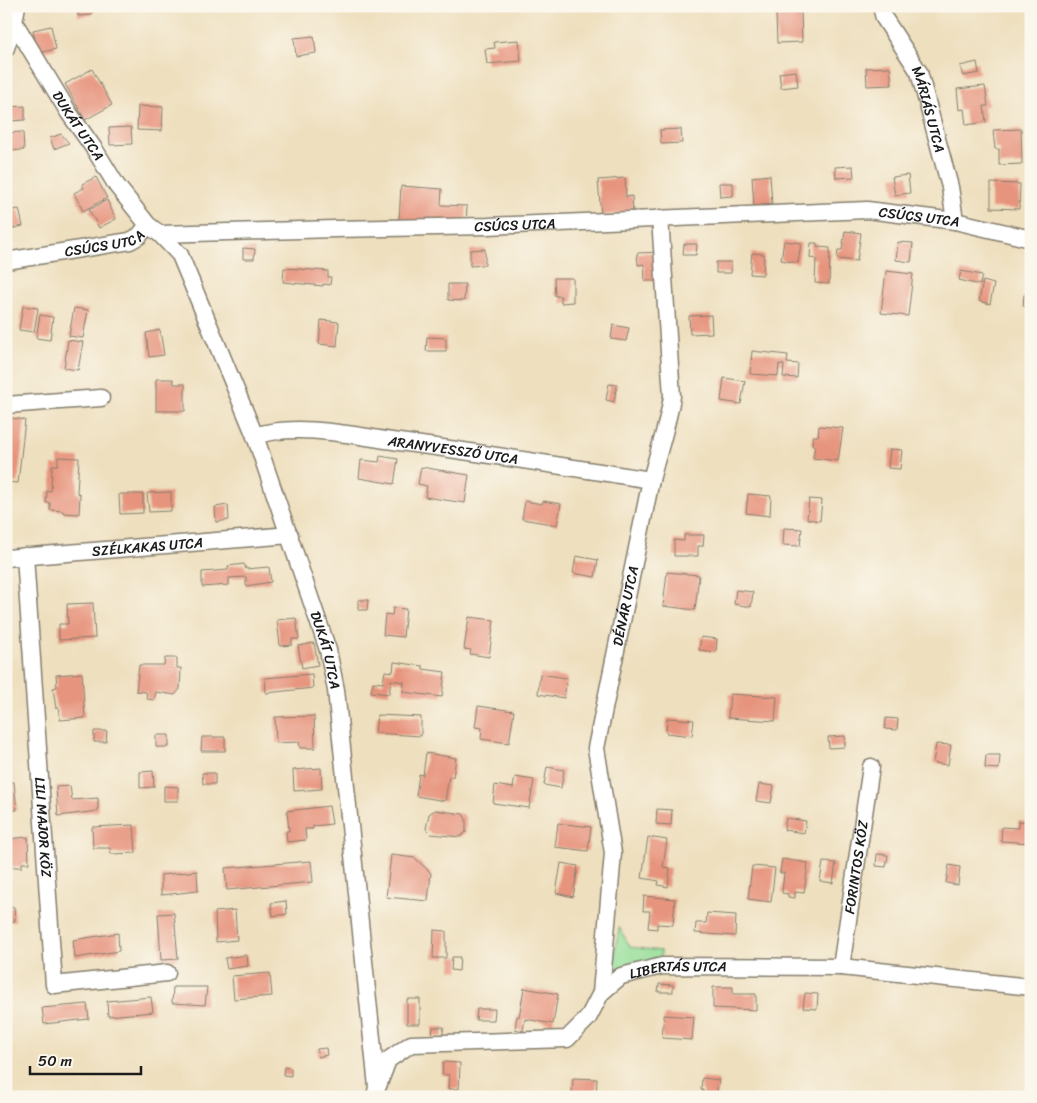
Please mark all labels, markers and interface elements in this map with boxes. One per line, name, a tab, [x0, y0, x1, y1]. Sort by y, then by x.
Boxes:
street label: MÁRIÁS UTCA	[905, 60, 953, 155]
street label: DUKÁT UTCA	[46, 86, 111, 165]
street label: CSÚCS UTCA	[877, 199, 961, 234]
street label: CSÚCS UTCA	[474, 211, 556, 239]
street label: CSÚCS UTCA	[63, 224, 152, 264]
street label: ARANYVESSZŐ UTCA	[385, 428, 520, 472]
street label: SZÉLKAKAS UTCA	[91, 530, 204, 563]
street label: DÉNÁR UTCA	[605, 563, 646, 648]
street label: DUKÁT UTCA	[303, 608, 348, 691]
street label: LILI MAJOR KÖZ	[27, 776, 59, 879]
street label: FORINTOS KÖZ	[837, 818, 875, 916]
street label: LIBERTÁS UTCA	[627, 953, 727, 986]
scale bar	[30, 1043, 141, 1075]
text: 50 m	[38, 1048, 73, 1074]

